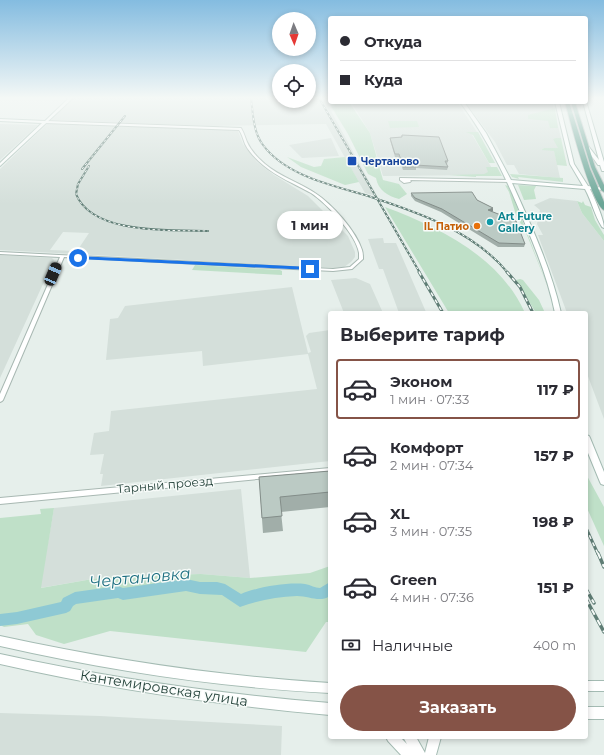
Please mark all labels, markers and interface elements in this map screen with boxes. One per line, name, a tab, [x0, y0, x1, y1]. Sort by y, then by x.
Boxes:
north arrow	[272, 12, 316, 56]
map controls	[272, 12, 316, 108]
text: Откуда	[364, 32, 422, 51]
button: locate	[272, 64, 316, 108]
text: Куда	[364, 70, 403, 89]
marker: Чертаново	[346, 155, 358, 167]
place label: Чертаново	[361, 155, 420, 168]
place label: Art Future Gallery	[497, 210, 552, 235]
callout: 1 мин	[277, 211, 343, 239]
text: 1 мин	[291, 217, 329, 233]
marker: Art Future Gallery	[485, 217, 495, 227]
place label: IL Патио	[424, 220, 469, 233]
marker: IL Патио	[472, 221, 482, 231]
route start	[69, 249, 87, 267]
route end	[301, 260, 319, 278]
car	[43, 261, 63, 287]
text: Выберите тариф	[340, 324, 505, 346]
icon: car	[342, 371, 378, 407]
text: Эконом	[390, 372, 452, 391]
text: 117 ₽	[537, 380, 574, 399]
text: 1 мин · 07:33	[390, 391, 469, 407]
icon: car	[342, 437, 378, 473]
text: Комфорт	[390, 438, 463, 457]
text: 157 ₽	[534, 446, 574, 465]
text: 2 мин · 07:34	[390, 457, 473, 473]
street label: Тарный проезд	[116, 473, 214, 496]
icon: car	[342, 503, 378, 539]
text: XL	[390, 504, 409, 523]
text: 198 ₽	[533, 512, 574, 531]
text: 3 мин · 07:35	[390, 523, 472, 539]
water label: Чертановка	[89, 564, 191, 591]
icon: car	[342, 569, 378, 605]
text: Green	[390, 570, 437, 589]
text: 151 ₽	[537, 578, 574, 597]
text: 4 мин · 07:36	[390, 589, 474, 605]
icon: cash	[340, 634, 362, 656]
text: Наличные	[372, 636, 453, 655]
text: 400 m	[533, 637, 576, 653]
street label: Кантемировская улица	[79, 666, 249, 710]
button: Заказать	[340, 685, 576, 731]

